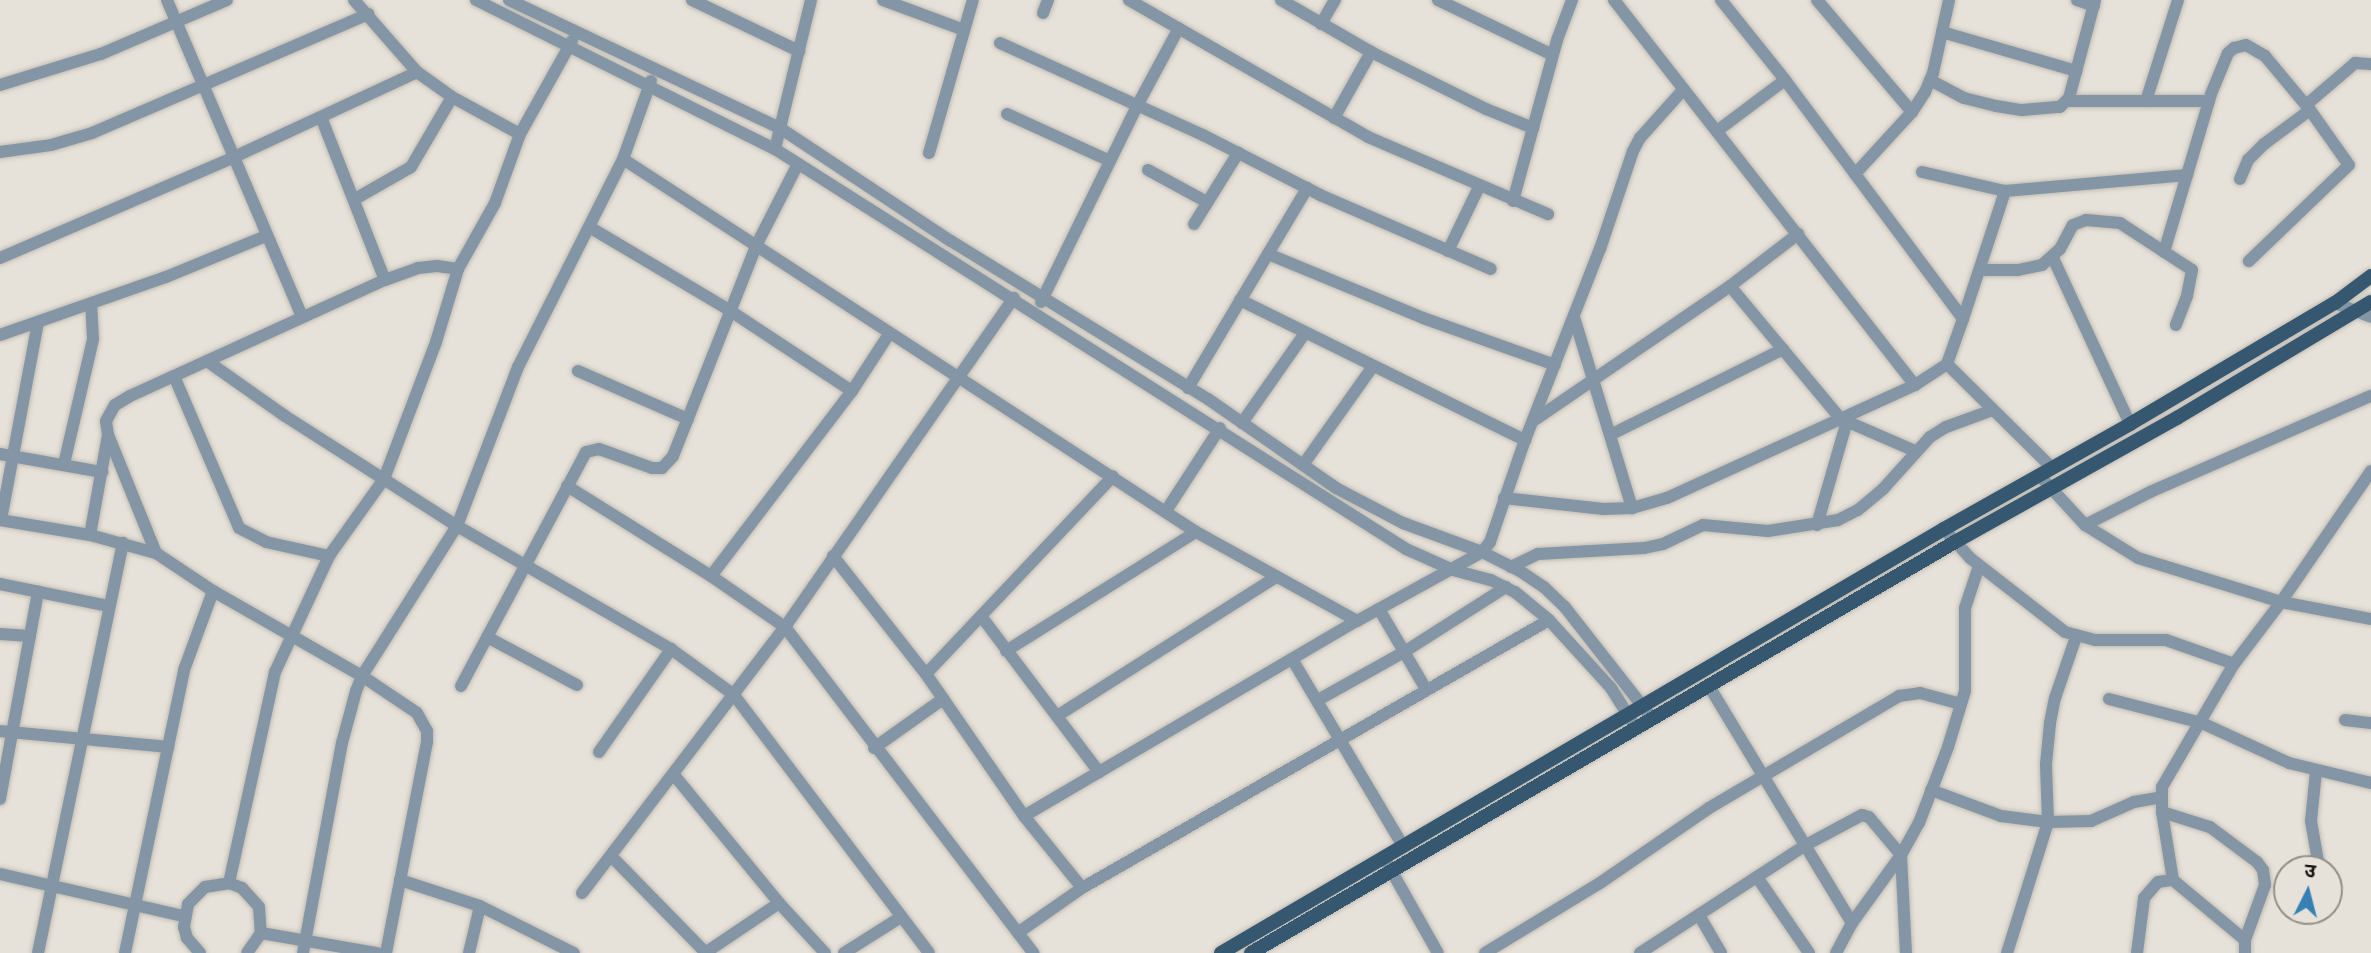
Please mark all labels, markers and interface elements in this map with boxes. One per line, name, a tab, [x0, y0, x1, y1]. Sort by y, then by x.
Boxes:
north arrow	[2273, 855, 2343, 925]
text: उ	[2303, 859, 2317, 883]

